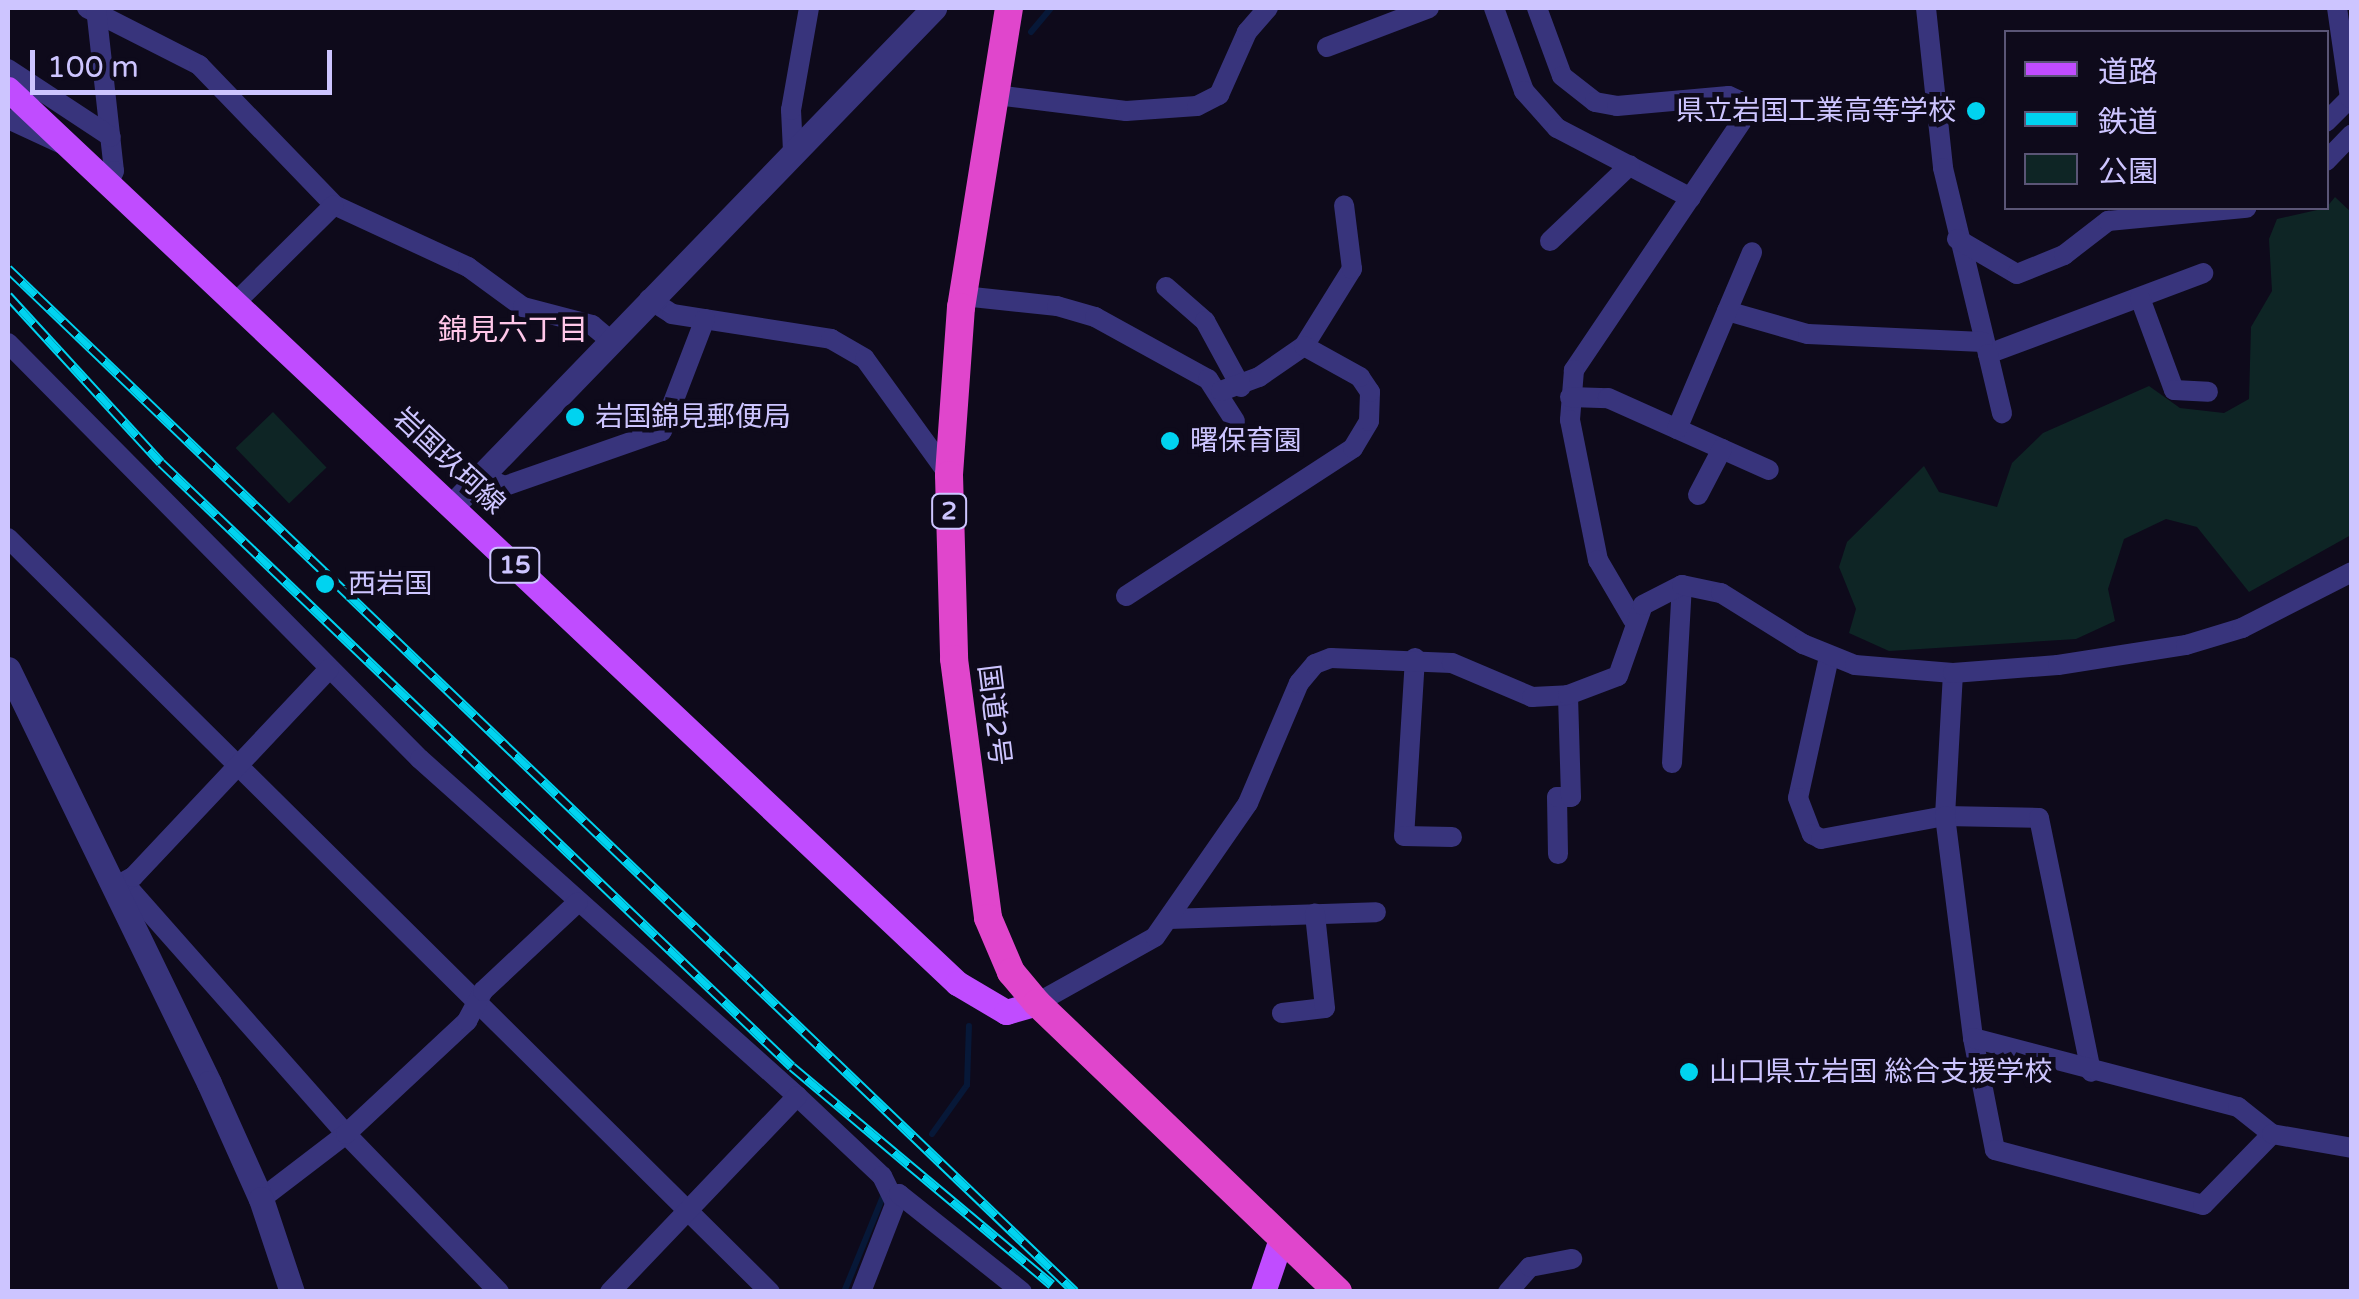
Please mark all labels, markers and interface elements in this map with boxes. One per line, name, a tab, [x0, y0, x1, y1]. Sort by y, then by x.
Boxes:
scale bar	[35, 30, 338, 92]
legend	[2004, 30, 2329, 210]
text: 100 m	[47, 49, 139, 86]
text: 道路	[2098, 54, 2158, 91]
place label: 県立岩国工業高等学校	[1676, 94, 1956, 128]
marker: 県立岩国工業高等学校	[1965, 100, 1987, 122]
text: 鉄道	[2098, 104, 2158, 141]
text: 公園	[2098, 154, 2158, 191]
district label: 錦見六丁目	[438, 313, 588, 349]
place label: 岩国錦見郵便局	[595, 400, 791, 434]
street label: 岩国玖珂線	[386, 401, 512, 521]
marker: 岩国錦見郵便局	[564, 406, 586, 428]
place label: 曙保育園	[1190, 424, 1302, 458]
marker: 曙保育園	[1159, 430, 1181, 452]
road number: 2	[929, 491, 969, 531]
road number: 15	[488, 545, 542, 585]
place label: 西岩国	[348, 567, 432, 601]
marker: 西岩国	[312, 571, 338, 597]
street label: 国道2号	[971, 663, 1017, 767]
place label: 山口県立岩国 総合支援学校	[1709, 1055, 2052, 1089]
marker: 山口県立岩国 総合支援学校	[1678, 1061, 1700, 1083]

